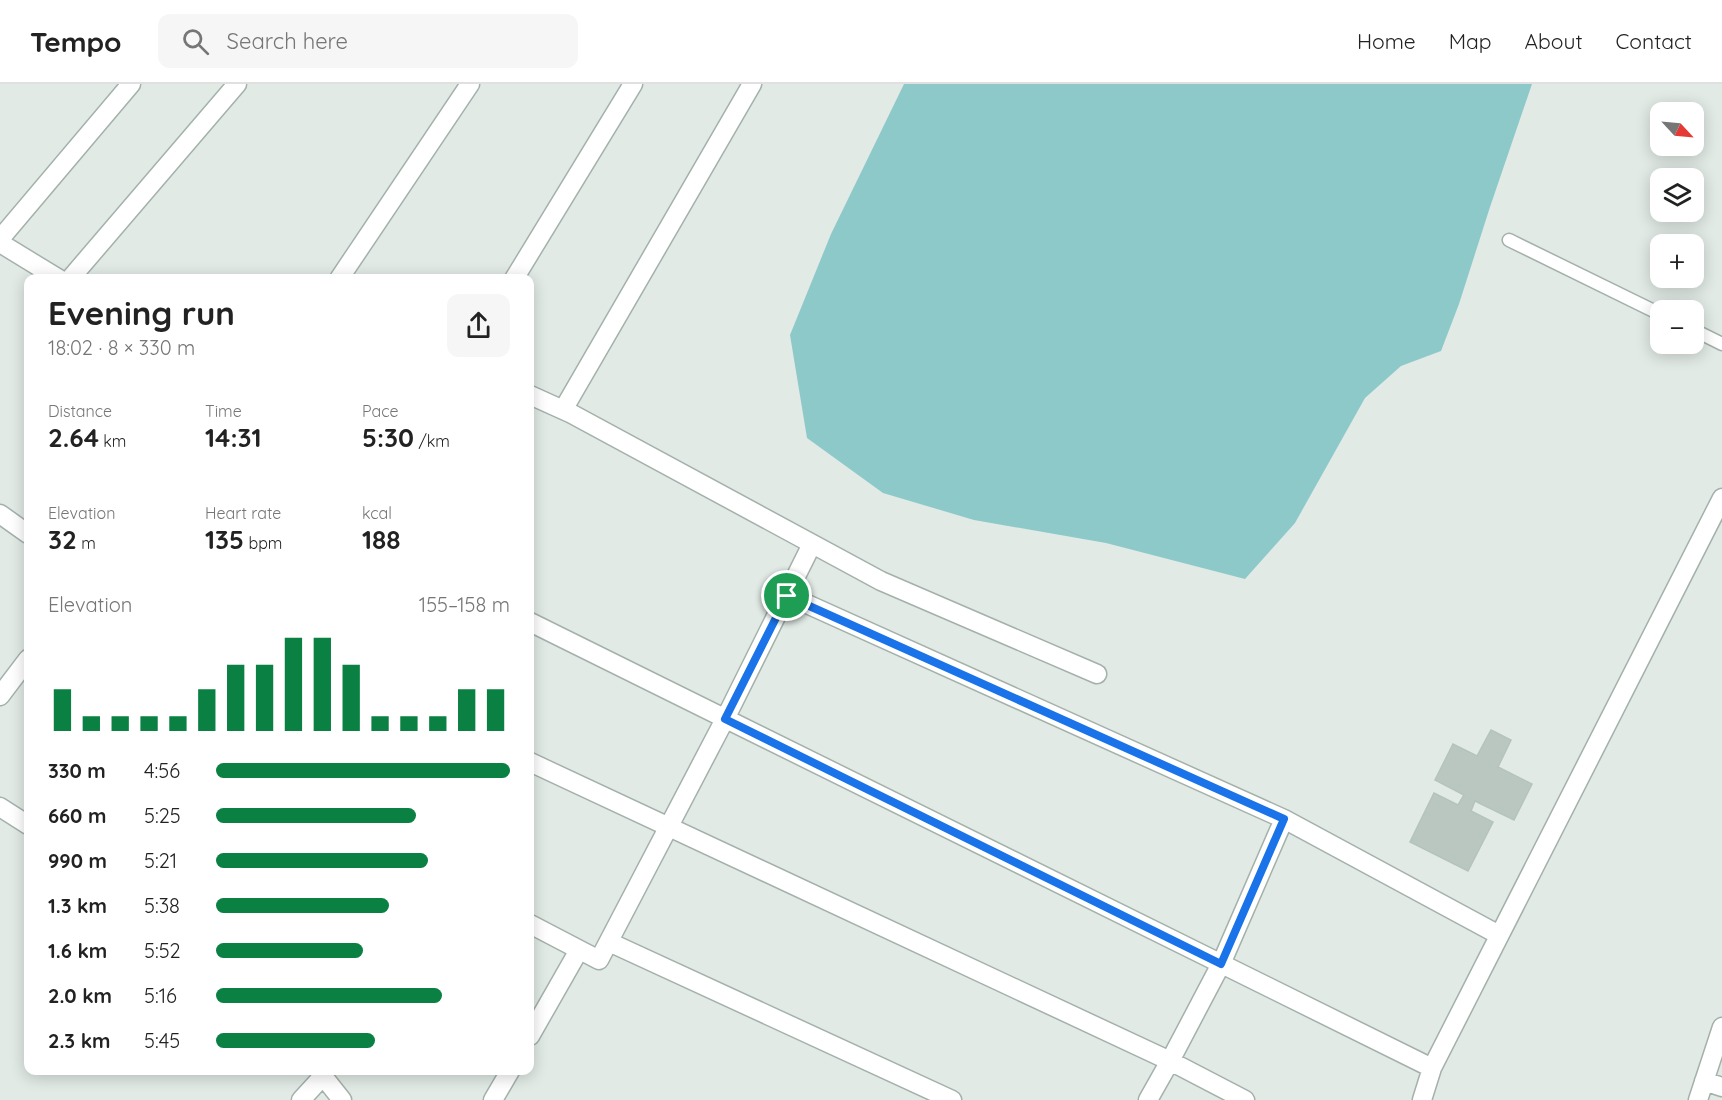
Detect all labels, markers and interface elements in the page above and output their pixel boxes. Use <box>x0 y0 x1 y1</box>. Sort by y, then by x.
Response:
search box <box>158 14 578 68</box>
text: Tempo <box>30 24 122 59</box>
icon: search <box>179 25 212 58</box>
text: Search here <box>227 27 348 55</box>
text: Home <box>1357 28 1416 54</box>
text: Map <box>1449 28 1492 54</box>
text: About <box>1525 28 1583 54</box>
text: Contact <box>1616 28 1692 54</box>
north arrow <box>1650 102 1704 156</box>
map controls <box>1650 102 1704 354</box>
button: layers <box>1650 168 1704 222</box>
button: + <box>1650 234 1704 288</box>
text: Evening run <box>48 292 235 333</box>
button: share <box>447 294 510 357</box>
button: − <box>1650 300 1704 354</box>
text: 18:02 · 8 × 330 m <box>48 335 195 360</box>
text: Distance <box>48 401 112 421</box>
text: Time <box>205 401 242 421</box>
text: Pace <box>362 401 398 421</box>
text: 2.64 <box>48 421 99 454</box>
text: 14:31 <box>205 421 262 454</box>
text: 5:30 <box>362 421 414 454</box>
text: km <box>99 431 126 451</box>
text: /km <box>414 431 450 451</box>
text: Elevation <box>48 503 115 523</box>
text: Heart rate <box>205 503 281 523</box>
text: kcal <box>362 503 392 523</box>
text: 32 <box>48 523 77 556</box>
text: 135 <box>205 523 244 556</box>
text: 188 <box>362 523 401 556</box>
text: m <box>77 533 96 553</box>
text: bpm <box>244 533 282 553</box>
pin <box>761 570 812 621</box>
icon: arrive <box>770 579 803 612</box>
text: Elevation <box>48 592 132 617</box>
text: 155–158 m <box>419 592 510 617</box>
text: 330 m <box>48 758 106 783</box>
text: 4:56 <box>144 758 180 783</box>
text: 660 m <box>48 803 106 828</box>
text: 5:25 <box>144 803 181 828</box>
text: 990 m <box>48 848 107 873</box>
text: 5:21 <box>144 848 177 873</box>
text: 1.3 km <box>48 893 107 918</box>
text: 5:38 <box>144 893 180 918</box>
text: 1.6 km <box>48 938 107 963</box>
text: 5:52 <box>144 938 181 963</box>
text: 2.0 km <box>48 983 112 1008</box>
text: 5:16 <box>144 983 177 1008</box>
text: 2.3 km <box>48 1028 111 1053</box>
text: 5:45 <box>144 1028 180 1053</box>

